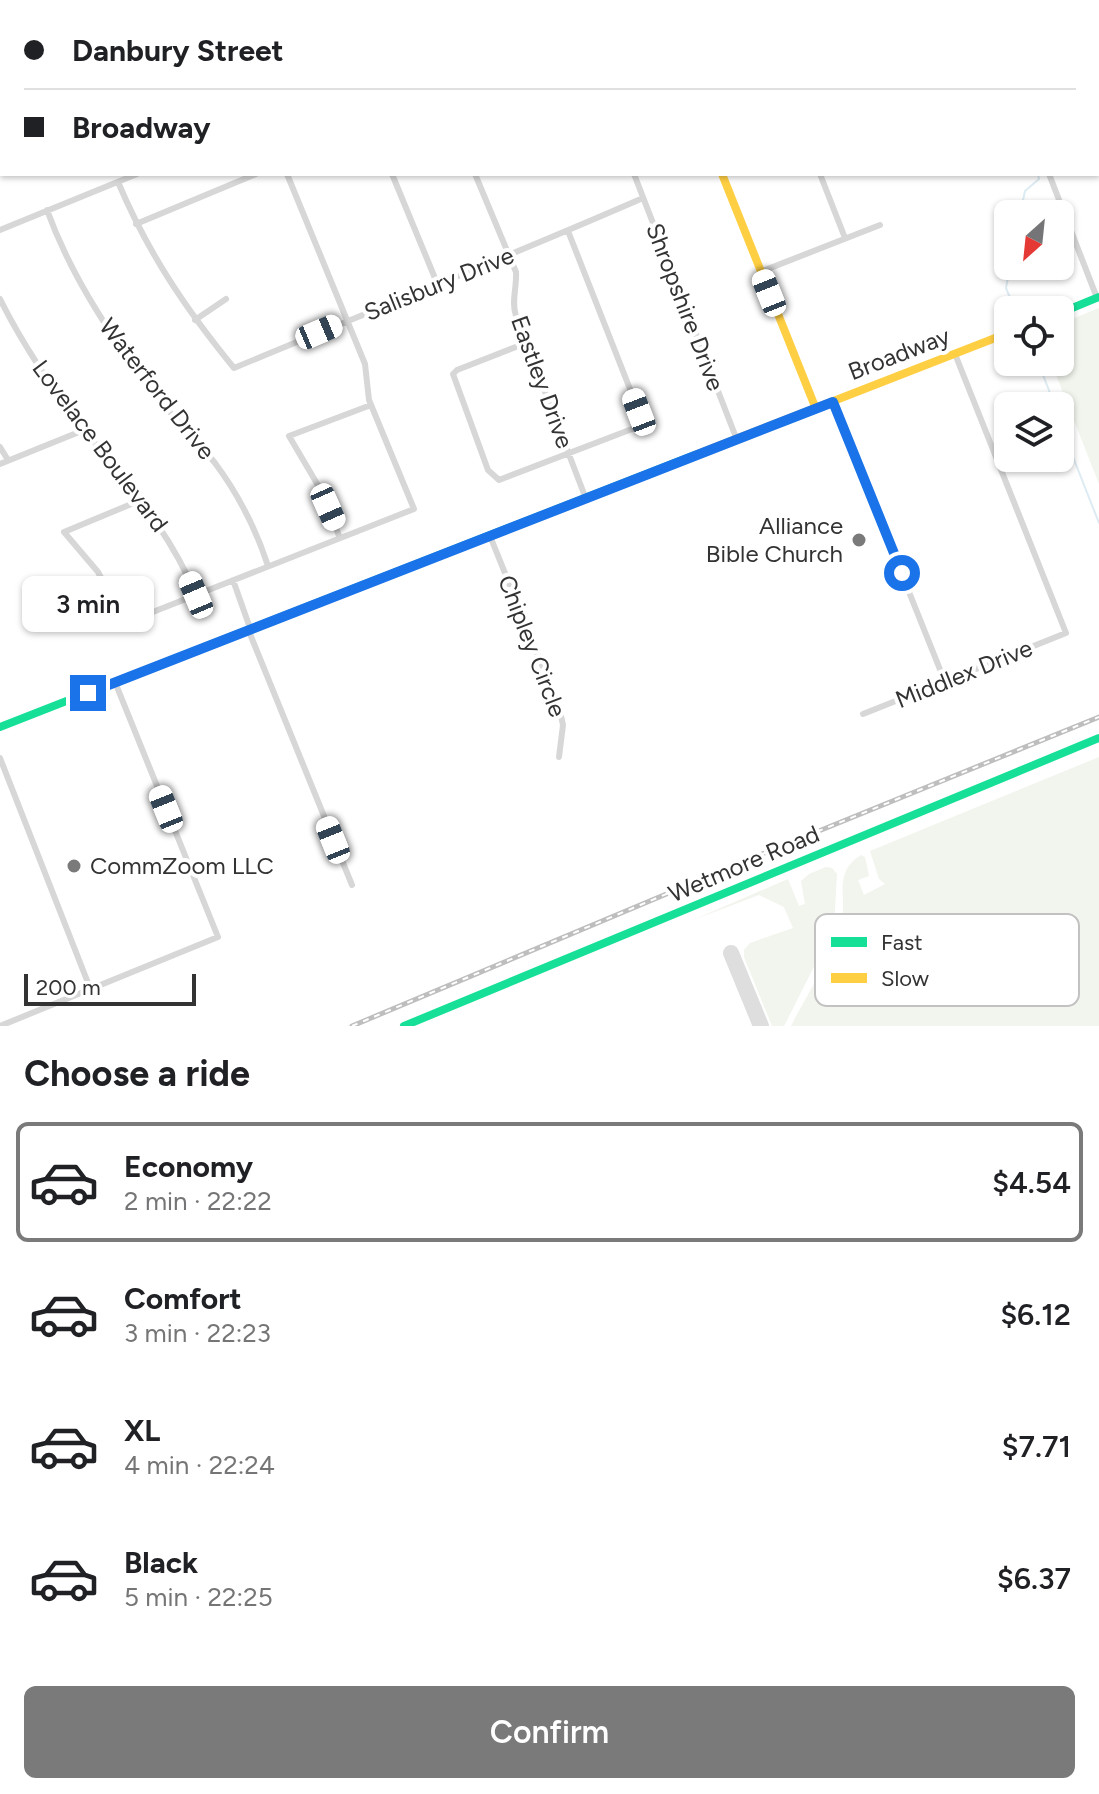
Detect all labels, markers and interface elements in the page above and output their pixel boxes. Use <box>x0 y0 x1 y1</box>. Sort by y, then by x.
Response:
text: Danbury Street <box>72 32 284 69</box>
text: Broadway <box>72 109 210 146</box>
north arrow <box>994 200 1074 280</box>
map controls <box>994 200 1074 472</box>
street label: Shropshire Drive <box>640 219 731 395</box>
street label: Salisbury Drive <box>360 240 518 327</box>
car <box>749 266 789 320</box>
button: locate <box>994 296 1074 376</box>
street label: Waterford Drive <box>93 312 221 465</box>
car <box>292 312 346 352</box>
street label: Eastley Drive <box>505 312 580 452</box>
street label: Broadway <box>844 321 954 386</box>
street label: Lovelace Boulevard <box>26 354 174 537</box>
car <box>619 385 659 439</box>
button: layers <box>994 392 1074 472</box>
car <box>307 480 349 534</box>
place label: Alliance Bible Church <box>706 511 843 568</box>
marker: Alliance Bible Church <box>850 531 868 549</box>
route start <box>884 555 920 591</box>
car <box>176 568 216 622</box>
street label: Chipley Circle <box>492 571 573 721</box>
callout: 3 min <box>22 577 154 633</box>
text: 3 min <box>56 588 120 620</box>
street label: Middlex Drive <box>891 633 1037 714</box>
route end <box>70 675 106 711</box>
car <box>146 782 186 836</box>
car <box>313 813 353 867</box>
street label: Wetmore Road <box>664 819 824 908</box>
place label: CommZoom LLC <box>90 851 274 880</box>
marker: CommZoom LLC <box>65 857 83 875</box>
legend <box>815 914 1079 1006</box>
text: Fast <box>881 929 923 956</box>
text: Slow <box>881 965 930 992</box>
scale bar <box>24 970 196 1006</box>
text: 200 m <box>36 974 101 1001</box>
text: Choose a ride <box>24 1052 250 1095</box>
icon: car <box>28 1146 100 1218</box>
text: Economy <box>124 1148 253 1185</box>
text: $4.54 <box>992 1164 1071 1201</box>
text: 2 min · 22:22 <box>124 1185 272 1217</box>
icon: car <box>28 1278 100 1350</box>
text: Comfort <box>124 1280 242 1317</box>
text: $6.12 <box>1000 1296 1071 1333</box>
text: 3 min · 22:23 <box>124 1317 271 1349</box>
icon: car <box>28 1410 100 1482</box>
text: XL <box>124 1412 160 1449</box>
text: $7.71 <box>1002 1428 1071 1465</box>
text: 4 min · 22:24 <box>124 1449 275 1481</box>
icon: car <box>28 1542 100 1614</box>
text: Black <box>124 1544 198 1581</box>
text: $6.37 <box>997 1560 1071 1597</box>
text: 5 min · 22:25 <box>124 1581 273 1613</box>
button: Confirm <box>24 1686 1075 1778</box>

